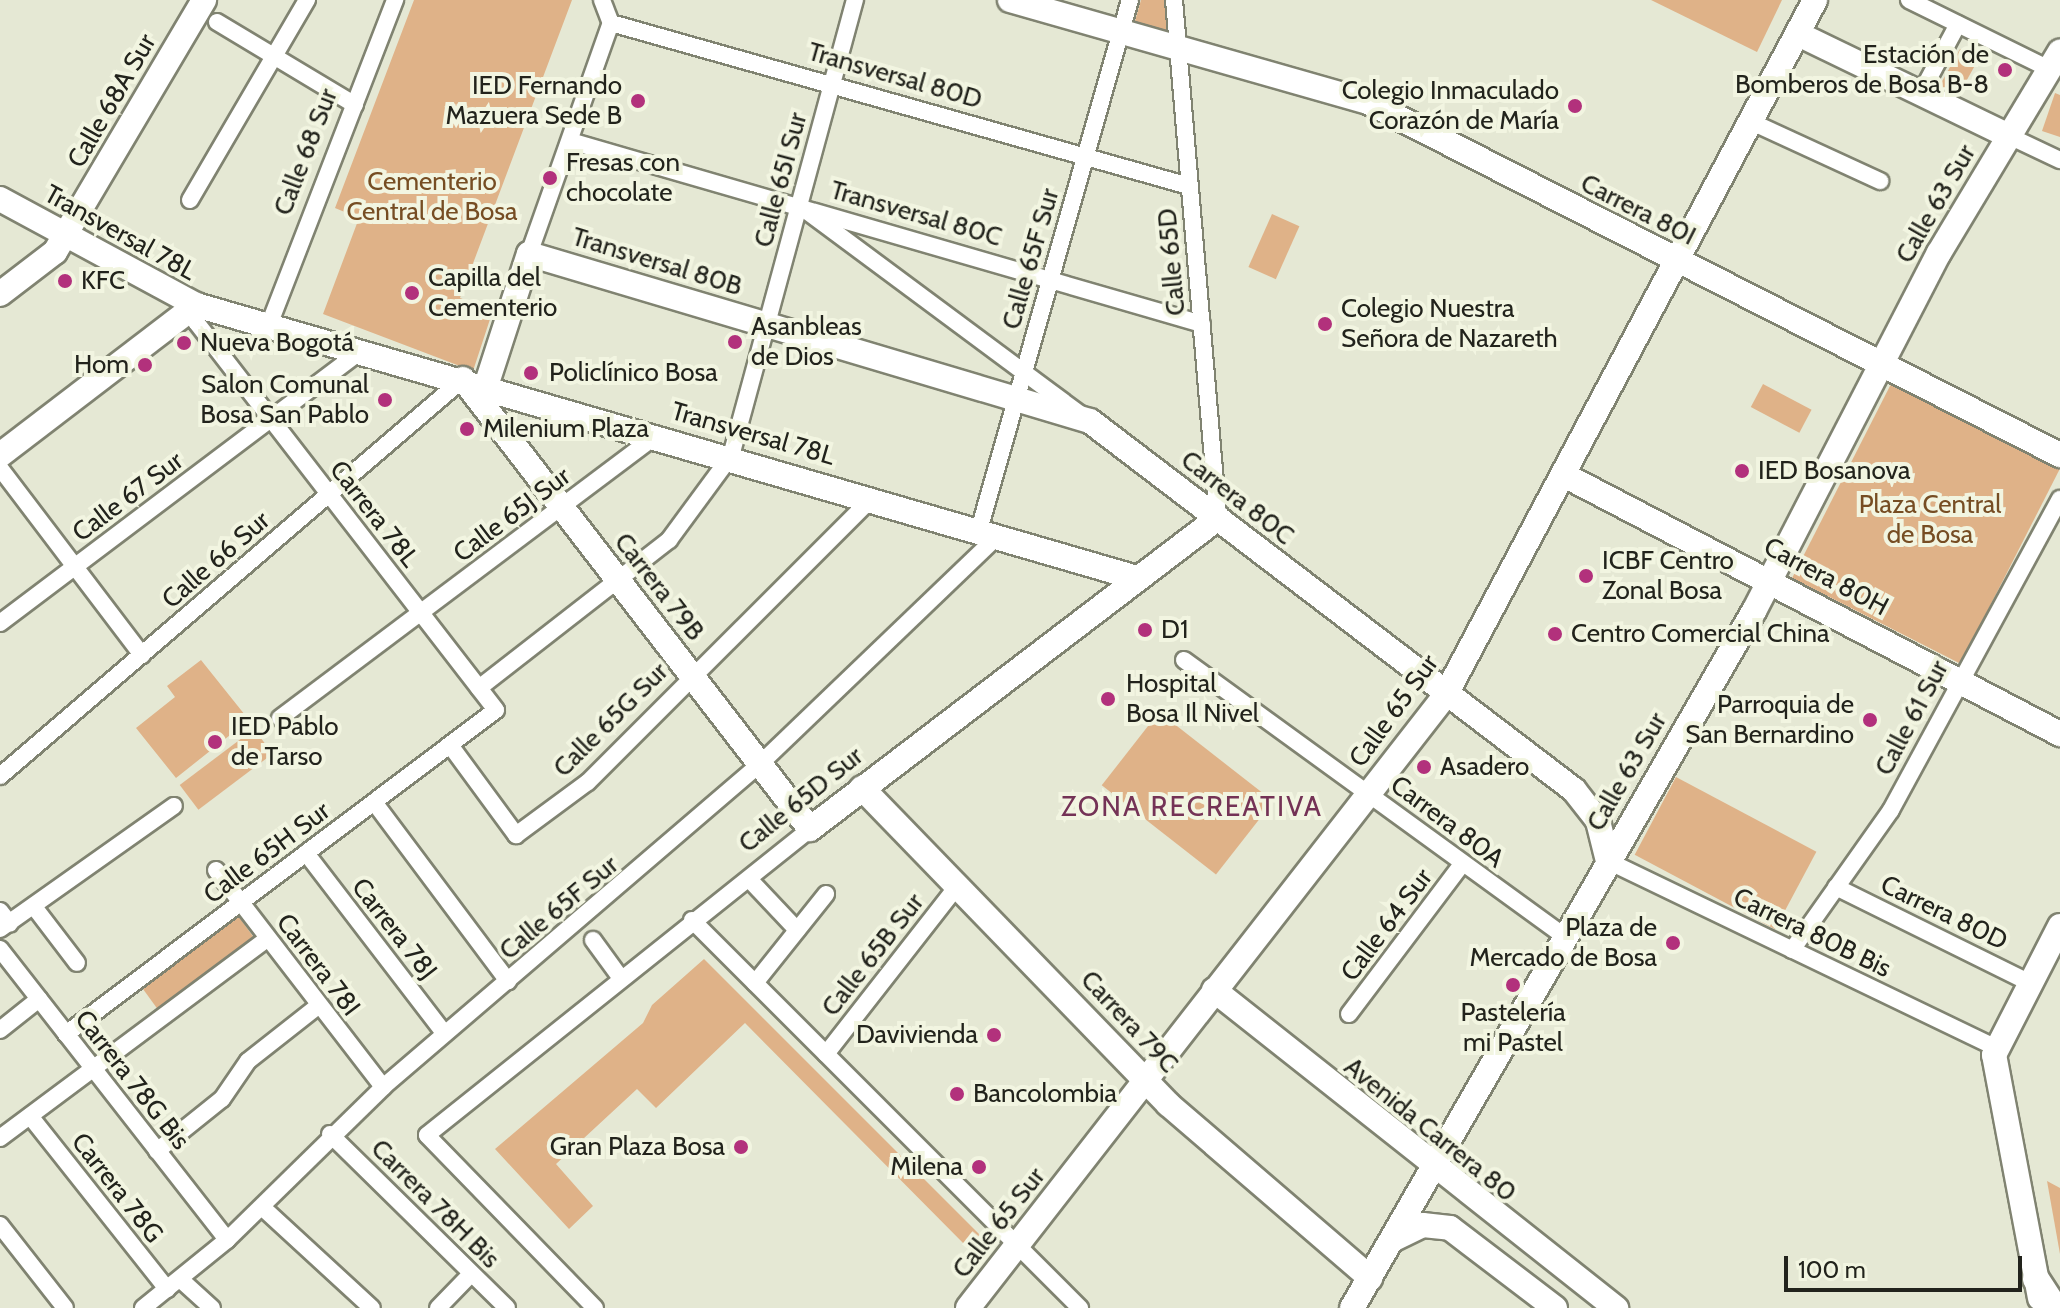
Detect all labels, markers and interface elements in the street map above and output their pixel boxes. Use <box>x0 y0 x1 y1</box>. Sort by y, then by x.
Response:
street label: Calle 68A Sur <box>61 29 163 173</box>
street label: Transversal 80D <box>804 36 986 116</box>
place label: Estación de Bomberos de Bosa B-8 <box>1735 39 1989 100</box>
marker: Estación de Bomberos de Bosa B-8 <box>1996 61 2014 79</box>
place label: IED Fernando Mazuera Sede B <box>445 70 622 132</box>
place label: Colegio Inmaculado Corazón de María <box>1342 75 1559 136</box>
street label: Calle 68 Sur <box>268 84 344 220</box>
marker: IED Fernando Mazuera Sede B <box>629 92 647 110</box>
marker: Colegio Inmaculado Corazón de María <box>1566 97 1584 115</box>
street label: Calle 65I Sur <box>748 109 814 251</box>
street label: Calle 63 Sur <box>1890 139 1982 269</box>
place label: Fresas con chocolate <box>566 147 680 208</box>
park label: Cementerio Central de Bosa <box>346 166 518 228</box>
street label: Carrera 80I <box>1575 168 1701 252</box>
marker: Fresas con chocolate <box>541 169 559 187</box>
street label: Transversal 80C <box>827 175 1005 253</box>
street label: Transversal 78L <box>39 178 201 288</box>
street label: Calle 65F Sur <box>996 185 1066 333</box>
street label: Calle 65D <box>1152 207 1192 317</box>
street label: Transversal 80B <box>568 221 746 303</box>
place label: Capilla del Cementerio <box>428 262 557 324</box>
place label: KFC <box>81 265 125 297</box>
marker: KFC <box>56 272 74 290</box>
marker: Capilla del Cementerio <box>403 284 421 302</box>
place label: Colegio Nuestra Señora de Nazareth <box>1341 293 1558 354</box>
place label: Asanbleas de Dios <box>751 311 862 372</box>
marker: Colegio Nuestra Señora de Nazareth <box>1316 315 1334 333</box>
place label: Nueva Bogotá <box>200 327 354 359</box>
marker: Asanbleas de Dios <box>726 333 744 351</box>
marker: Nueva Bogotá <box>175 334 193 352</box>
place label: Hom <box>74 349 129 381</box>
marker: Hom <box>136 356 154 374</box>
place label: Policlínico Bosa <box>549 357 718 389</box>
marker: Policlínico Bosa <box>520 362 542 384</box>
place label: Salon Comunal Bosa San Pablo <box>200 369 369 430</box>
marker: Salon Comunal Bosa San Pablo <box>376 391 394 409</box>
street label: Transversal 78L <box>668 396 838 472</box>
place label: Milenium Plaza <box>483 413 649 445</box>
marker: Milenium Plaza <box>458 420 476 438</box>
street label: Carrera 80C <box>1175 444 1299 552</box>
street label: Calle 67 Sur <box>67 445 189 549</box>
street label: Carrera 78L <box>323 455 425 573</box>
place label: IED Bosanova <box>1758 455 1911 487</box>
street label: Calle 65J Sur <box>448 461 576 569</box>
marker: IED Bosanova <box>1733 462 1751 480</box>
park label: Plaza Central de Bosa <box>1859 489 2001 550</box>
street label: Calle 66 Sur <box>156 505 276 615</box>
street label: Carrera 79B <box>607 527 711 647</box>
street label: Carrera 80H <box>1758 531 1894 623</box>
place label: ICBF Centro Zonal Bosa <box>1602 545 1734 606</box>
marker: ICBF Centro Zonal Bosa <box>1577 567 1595 585</box>
place label: D1 <box>1161 614 1188 646</box>
place label: Centro Comercial China <box>1571 618 1829 650</box>
marker: D1 <box>1136 621 1154 639</box>
marker: Centro Comercial China <box>1546 625 1564 643</box>
street label: Calle 65 Sur <box>1343 649 1445 773</box>
street label: Calle 61 Sur <box>1869 655 1955 781</box>
street label: Calle 65G Sur <box>547 656 675 784</box>
place label: Hospital Bosa Il Nivel <box>1126 668 1259 730</box>
marker: Hospital Bosa Il Nivel <box>1097 688 1119 710</box>
place label: Parroquia de San Bernardino <box>1685 689 1854 750</box>
street label: Calle 63 Sur <box>1581 707 1673 837</box>
place label: IED Pablo de Tarso <box>231 711 339 772</box>
marker: Parroquia de San Bernardino <box>1861 711 1879 729</box>
marker: IED Pablo de Tarso <box>206 733 224 751</box>
street label: Calle 65D Sur <box>733 741 869 859</box>
place label: Asadero <box>1440 751 1529 783</box>
marker: Asadero <box>1415 758 1433 776</box>
street label: Carrera 80A <box>1384 769 1510 875</box>
district label: ZONA RECREATIVA <box>1061 789 1323 823</box>
street label: Calle 65H Sur <box>198 795 336 911</box>
street label: Calle 65F Sur <box>493 849 625 967</box>
street label: Calle 64 Sur <box>1335 863 1439 987</box>
street label: Carrera 80D <box>1876 869 2012 957</box>
street label: Carrera 78J <box>345 872 443 986</box>
street label: Carrera 80B Bis <box>1728 881 1896 985</box>
street label: Calle 65B Sur <box>815 888 931 1022</box>
street label: Carrera 78I <box>270 908 366 1022</box>
place label: Plaza de Mercado de Bosa <box>1469 912 1657 974</box>
marker: Plaza de Mercado de Bosa <box>1664 934 1682 952</box>
street label: Carrera 79C <box>1074 965 1184 1079</box>
marker: Pastelería mi Pastel <box>1504 976 1522 994</box>
place label: Pastelería mi Pastel <box>1460 997 1566 1058</box>
street label: Carrera 78G Bis <box>68 1004 196 1156</box>
place label: Davivienda <box>856 1019 978 1051</box>
marker: Davivienda <box>985 1026 1003 1044</box>
street label: Avenida Carrera 80 <box>1338 1051 1522 1209</box>
place label: Bancolombia <box>973 1078 1117 1110</box>
marker: Bancolombia <box>948 1085 966 1103</box>
street label: Carrera 78G <box>65 1127 169 1249</box>
place label: Gran Plaza Bosa <box>550 1131 725 1163</box>
street label: Carrera 78H Bis <box>364 1133 506 1275</box>
marker: Gran Plaza Bosa <box>732 1138 750 1156</box>
place label: Milena <box>890 1151 963 1183</box>
marker: Milena <box>970 1158 988 1176</box>
street label: Calle 65 Sur <box>946 1162 1052 1284</box>
scale bar <box>1788 1240 2026 1290</box>
text: 100 m <box>1798 1255 1866 1284</box>

